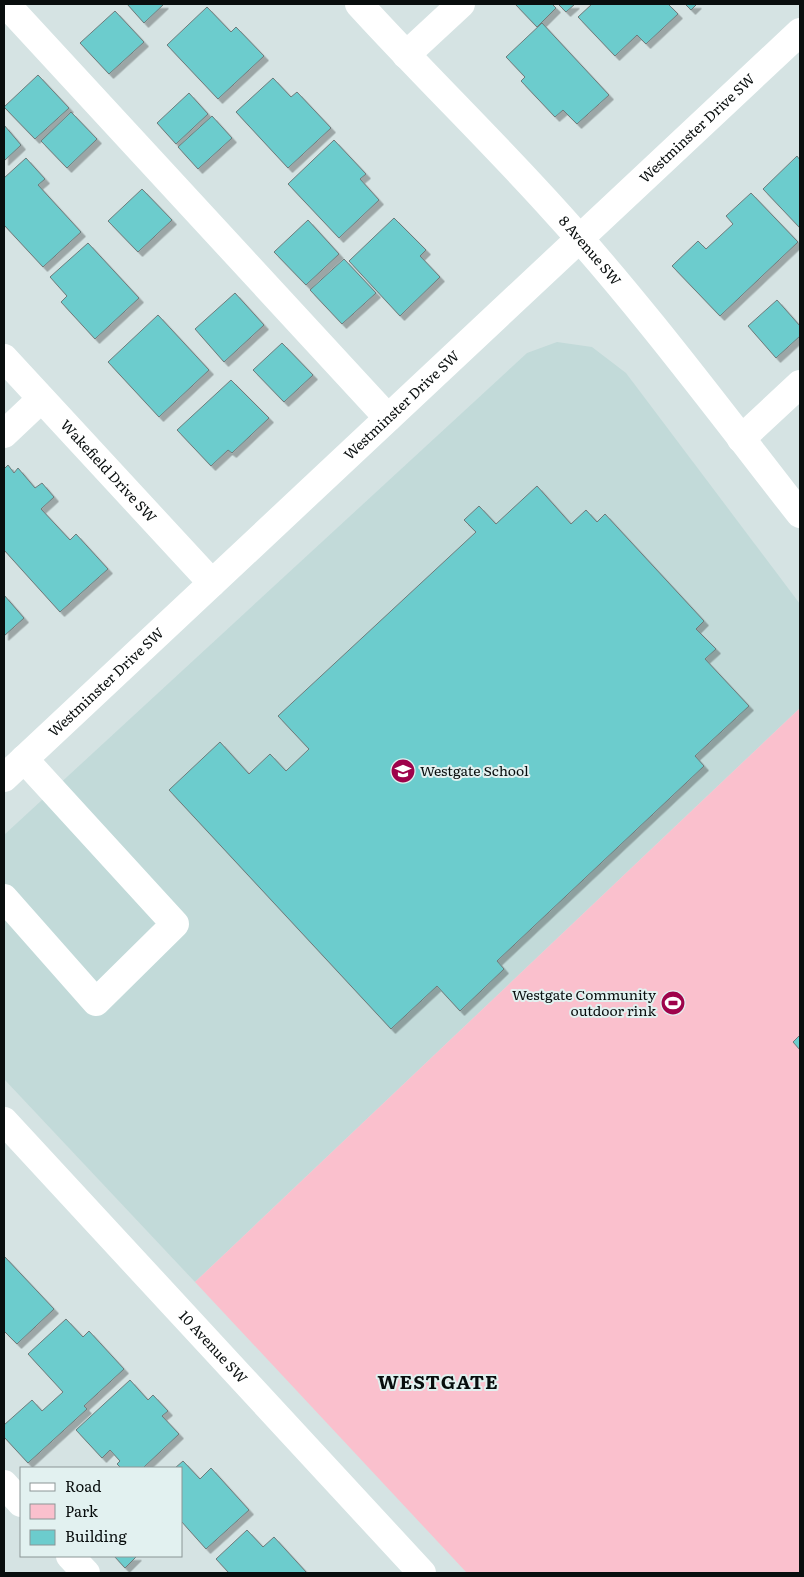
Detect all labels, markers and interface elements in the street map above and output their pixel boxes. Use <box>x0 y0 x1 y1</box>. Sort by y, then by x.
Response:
street label: Westminster Drive SW <box>634 68 759 187</box>
street label: 8 Avenue SW <box>555 211 626 289</box>
street label: Westminster Drive SW <box>339 345 463 464</box>
street label: Wakefield Drive SW <box>57 415 162 526</box>
street label: Westminster Drive SW <box>43 622 168 741</box>
school or university icon: Westgate School <box>390 758 416 784</box>
place label: Westgate School <box>420 760 529 780</box>
place label: Westgate Community outdoor rink <box>512 984 657 1020</box>
sports icon: Westgate Community outdoor rink <box>660 990 686 1016</box>
street label: 10 Avenue SW <box>175 1306 253 1387</box>
district label: WESTGATE <box>377 1367 499 1395</box>
legend <box>20 1467 182 1557</box>
text: Road <box>65 1474 101 1497</box>
text: Park <box>65 1499 99 1522</box>
text: Building <box>65 1524 127 1547</box>

